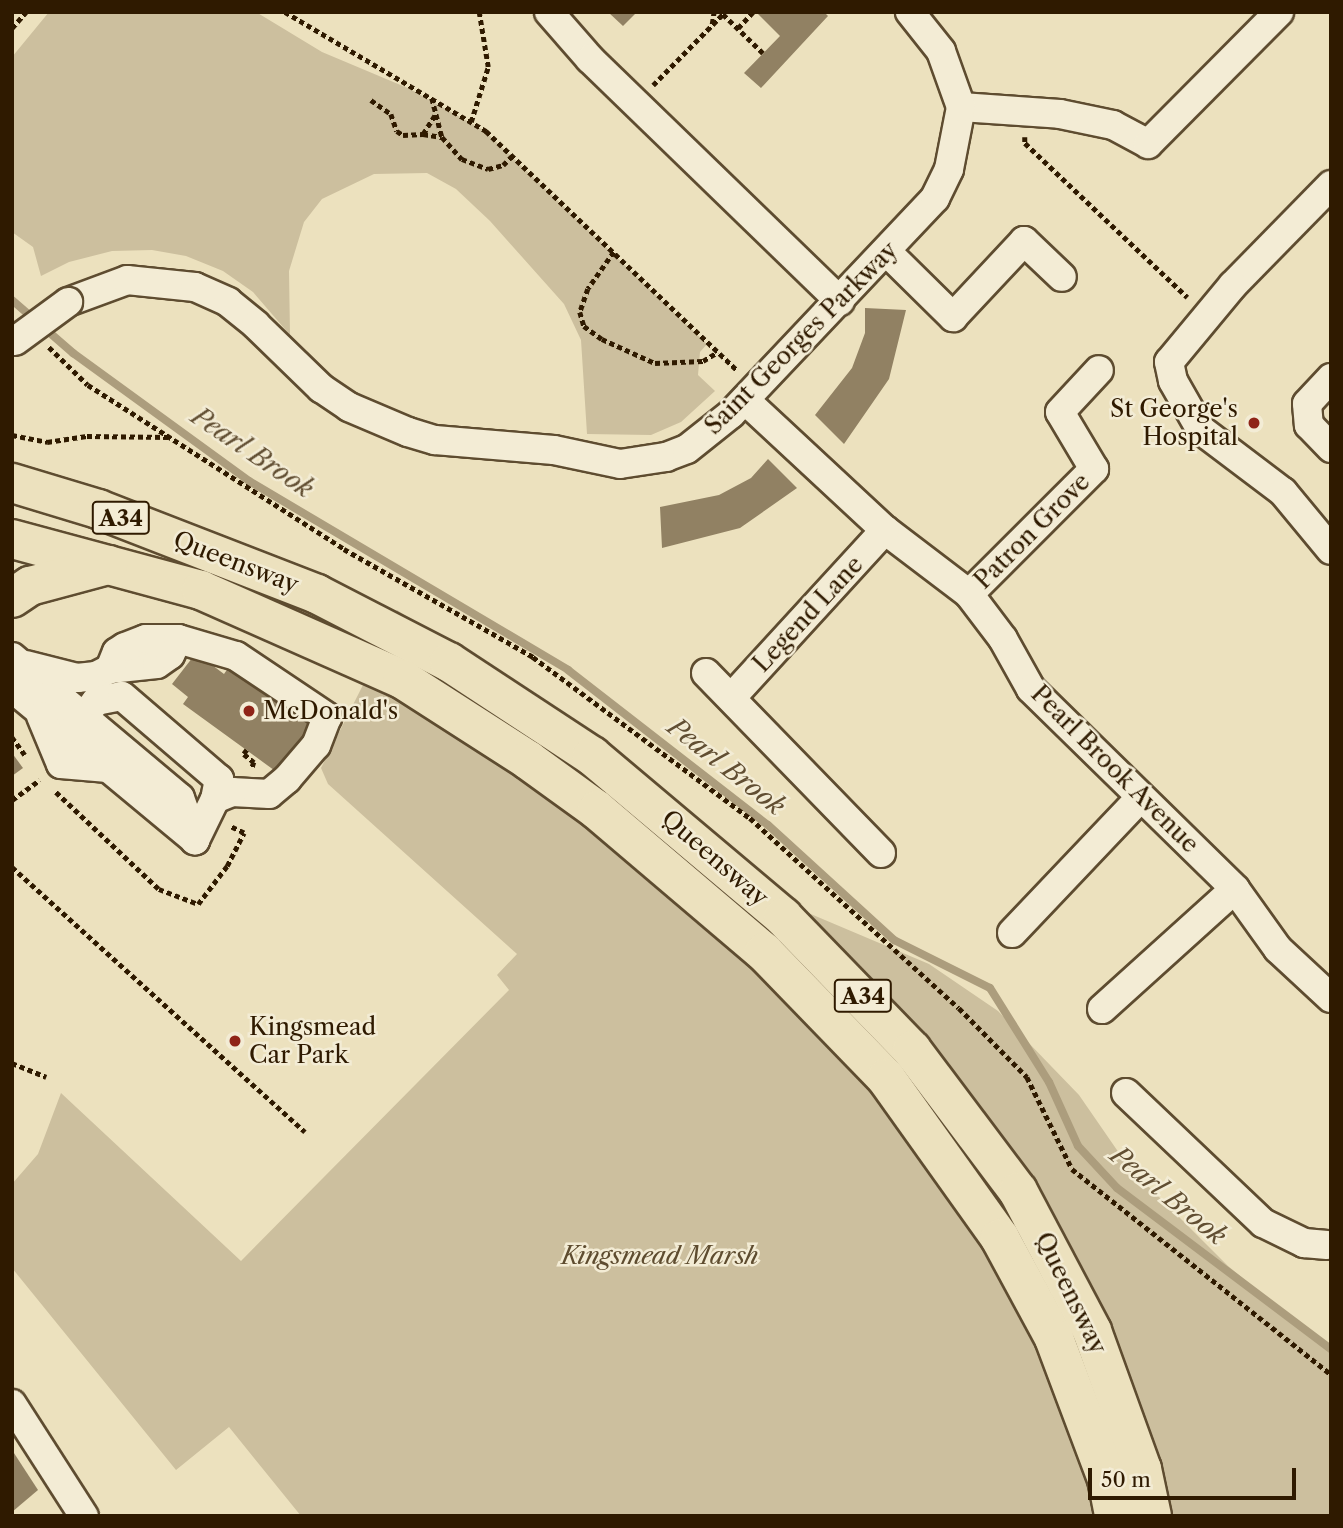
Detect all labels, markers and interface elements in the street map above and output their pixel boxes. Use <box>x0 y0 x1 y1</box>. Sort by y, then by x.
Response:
street label: Saint Georges Parkway <box>699 236 903 440</box>
place label: St George's Hospital <box>1110 395 1238 451</box>
water label: Pearl Brook <box>185 401 319 505</box>
marker: St George's Hospital <box>1244 413 1264 433</box>
street label: Patron Grove <box>968 467 1096 595</box>
road number: A34 <box>91 498 151 538</box>
street label: Queensway <box>169 525 303 599</box>
street label: Legend Lane <box>747 550 869 678</box>
street label: Pearl Brook Avenue <box>1025 679 1205 859</box>
place label: McDonald's <box>263 697 398 725</box>
marker: McDonald's <box>241 703 257 719</box>
water label: Pearl Brook <box>661 712 791 822</box>
street label: Queensway <box>656 804 774 912</box>
road number: A34 <box>833 976 893 1015</box>
place label: Kingsmead Car Park <box>249 1013 376 1069</box>
marker: Kingsmead Car Park <box>227 1033 243 1049</box>
water label: Pearl Brook <box>1104 1140 1232 1252</box>
street label: Queensway <box>1029 1228 1113 1358</box>
park label: Kingsmead Marsh <box>562 1242 758 1270</box>
scale bar <box>1091 1454 1299 1498</box>
text: 50 m <box>1101 1467 1151 1492</box>

